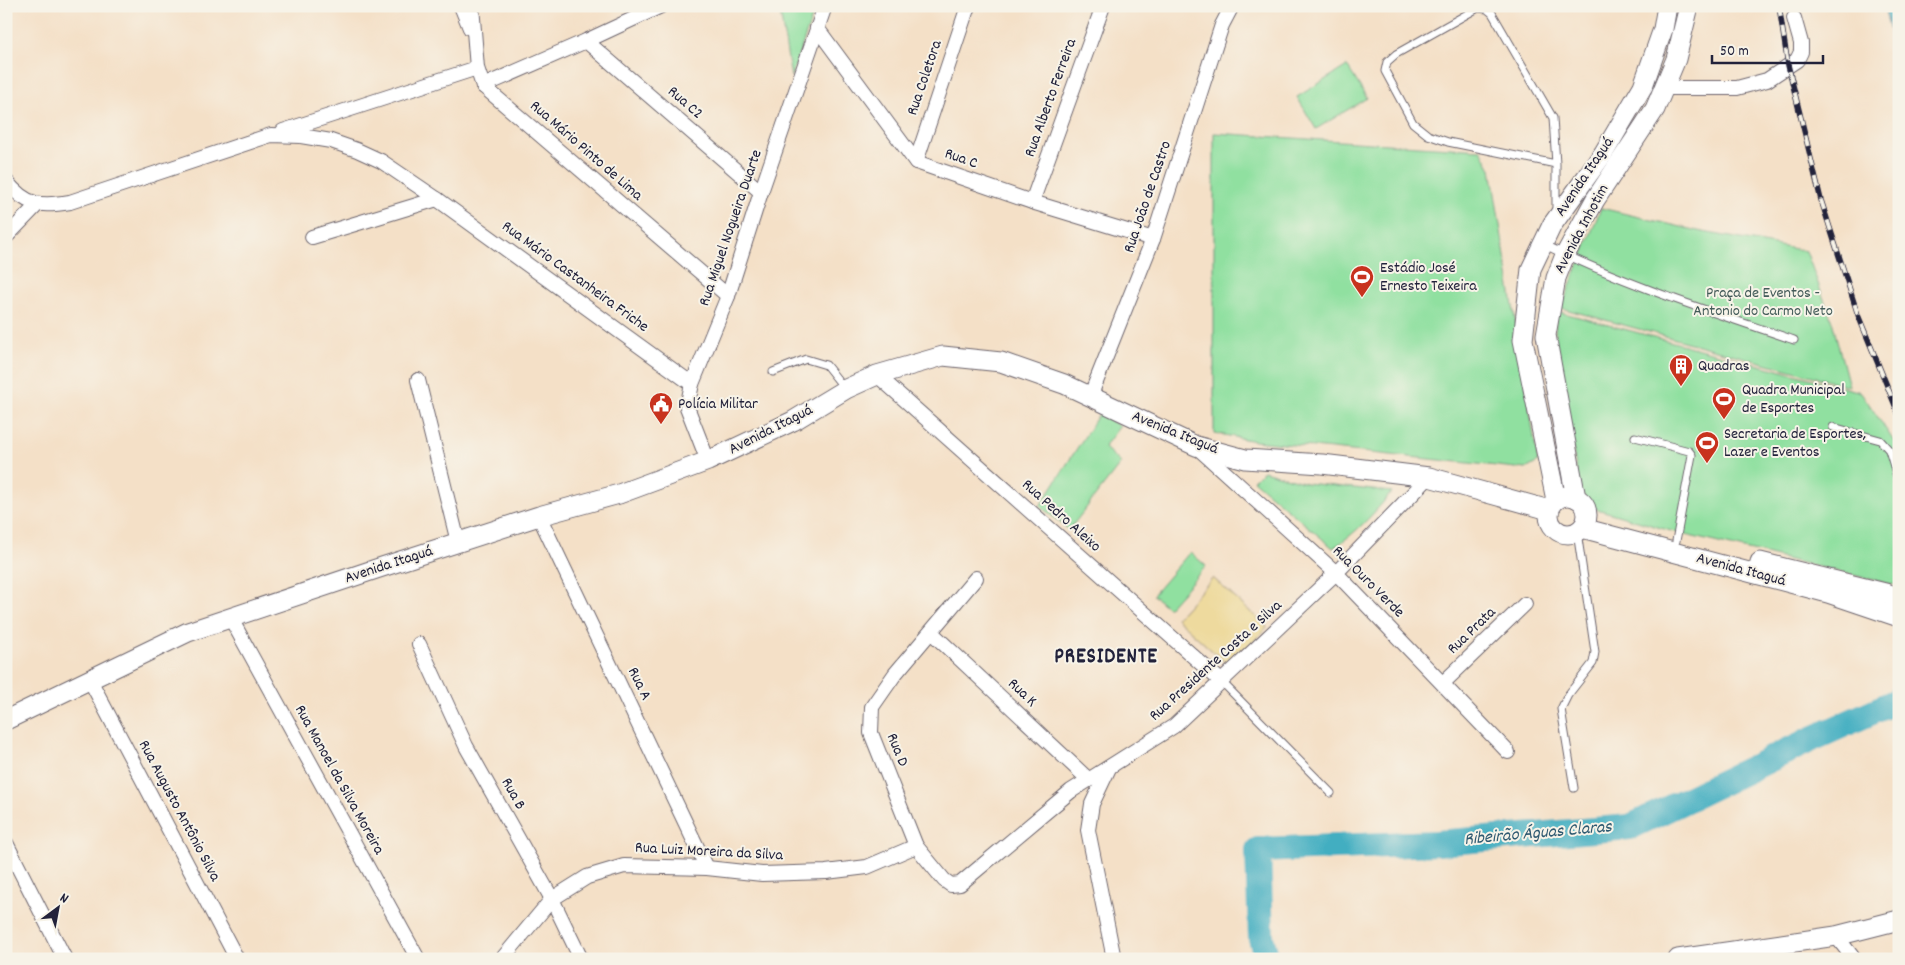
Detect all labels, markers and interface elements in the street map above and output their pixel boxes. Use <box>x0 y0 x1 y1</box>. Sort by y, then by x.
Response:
scale bar <box>1712 32 1824 64</box>
street label: Rua Alberto Ferreira <box>1019 35 1083 160</box>
street label: Rua Coletora <box>901 37 949 119</box>
text: 50 m <box>1720 41 1749 63</box>
street label: Rua C2 <box>662 81 708 125</box>
street label: Rua Mário Pinto de Lima <box>524 95 648 207</box>
street label: Avenida Itaguá <box>1550 133 1620 221</box>
street label: Rua João de Castro <box>1118 138 1178 256</box>
street label: Rua C <box>941 143 981 175</box>
street label: Rua Miguel Nogueira Duarte <box>693 147 769 309</box>
street label: Avenida Inhotim <box>1549 180 1615 278</box>
street label: Rua Mário Castanheira Friche <box>497 216 653 338</box>
place label: Estádio José Ernesto Teixeira <box>1380 257 1477 298</box>
sports icon: Estádio José Ernesto Teixeira <box>1349 264 1375 298</box>
park label: Praça de Eventos - Antonio do Carmo Neto <box>1693 282 1833 323</box>
building icon: Quadras <box>1668 353 1694 387</box>
place label: Quadras <box>1698 355 1750 378</box>
place label: Quadra Municipal de Esportes <box>1742 379 1845 420</box>
sports icon: Quadra Municipal de Esportes <box>1711 386 1737 420</box>
public building icon: Polícia Militar <box>648 391 674 425</box>
place label: Polícia Militar <box>678 393 758 416</box>
street label: Avenida Itaguá <box>725 399 817 461</box>
street label: Avenida Itaguá <box>1128 405 1222 461</box>
place label: Secretaria de Esportes, Lazer e Eventos <box>1724 423 1866 464</box>
sports icon: Secretaria de Esportes, Lazer e Eventos <box>1694 430 1720 464</box>
street label: Rua Pedro Aleixo <box>1016 474 1106 558</box>
street label: Avenida Itaguá <box>342 540 436 590</box>
street label: Rua Ouro Verde <box>1327 541 1409 623</box>
street label: Avenida Itaguá <box>1694 547 1788 593</box>
street label: Rua Presidente Costa e Silva <box>1144 595 1288 727</box>
street label: Rua Prata <box>1442 602 1502 660</box>
district label: PRESIDENTE <box>1054 643 1158 673</box>
street label: Rua A <box>621 663 657 705</box>
street label: Rua K <box>1002 673 1042 713</box>
street label: Rua Manoel da Silva Moreira <box>288 701 390 859</box>
street label: Rua D <box>880 730 914 770</box>
street label: Rua Augusto Antônio Silva <box>132 736 226 886</box>
street label: Rua B <box>495 774 531 814</box>
water label: Ribeirão Águas Claras <box>1463 815 1613 853</box>
street label: Rua Luiz Moreira da Silva <box>634 837 784 867</box>
north arrow <box>32 882 82 932</box>
text: N <box>56 888 72 909</box>

